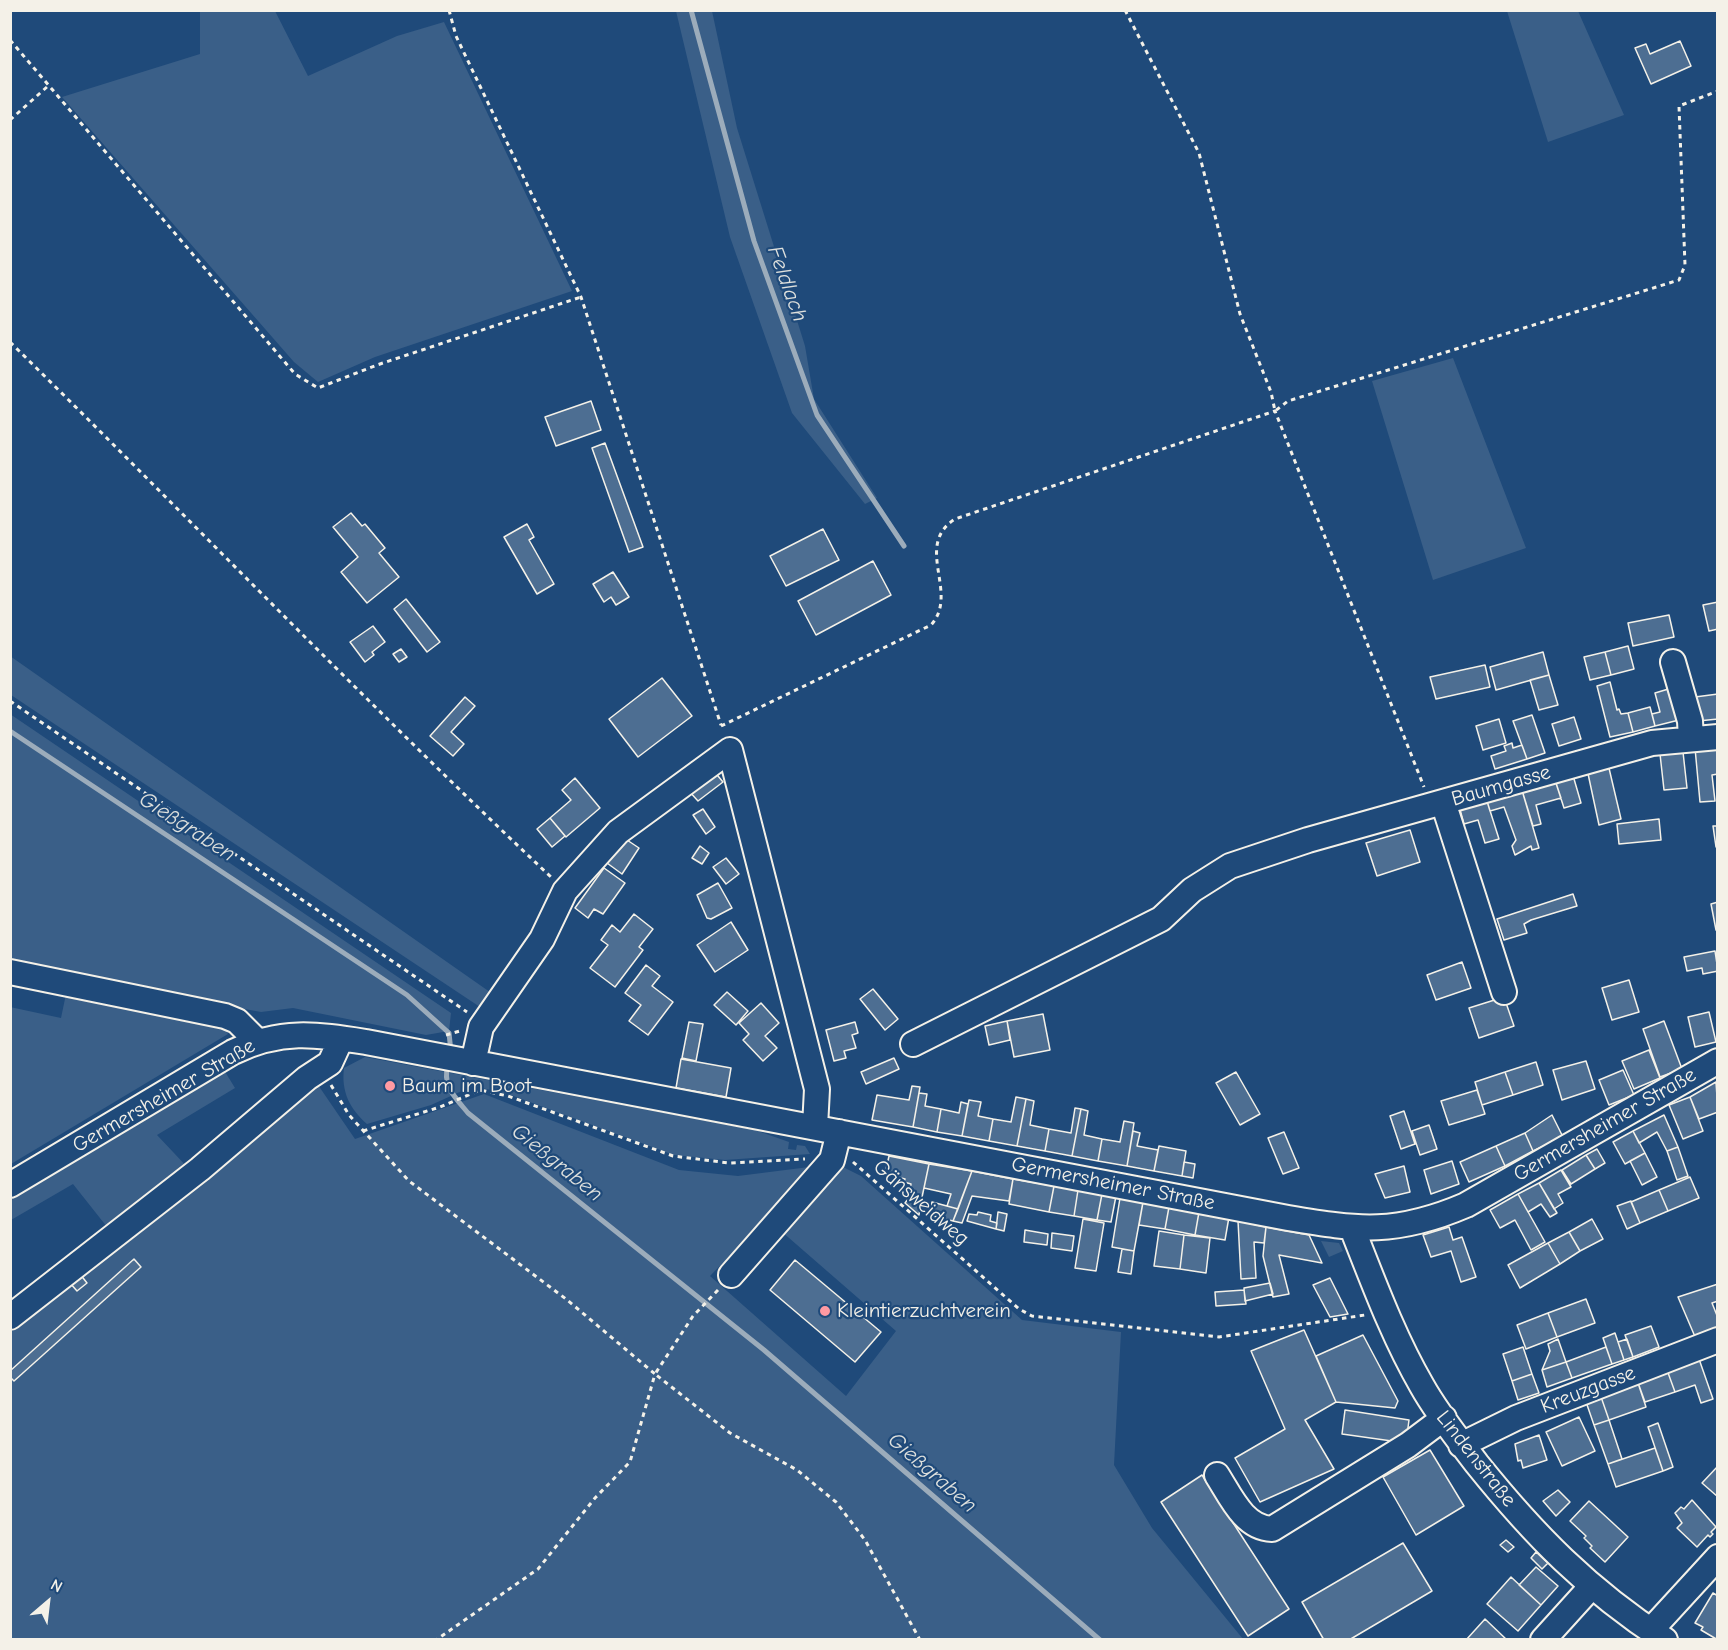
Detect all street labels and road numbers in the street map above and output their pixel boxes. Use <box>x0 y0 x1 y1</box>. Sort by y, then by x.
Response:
street label: Baumgasse <box>1449 760 1553 812</box>
street label: Germersheimer Straße <box>68 1033 260 1159</box>
street label: Germersheimer Straße <box>1509 1062 1701 1188</box>
street label: Germersheimer Straße <box>1009 1152 1217 1216</box>
street label: Gänsweidweg <box>868 1155 974 1251</box>
street label: Kreuzgasse <box>1537 1360 1639 1420</box>
street label: Lindenstraße <box>1431 1406 1521 1512</box>

